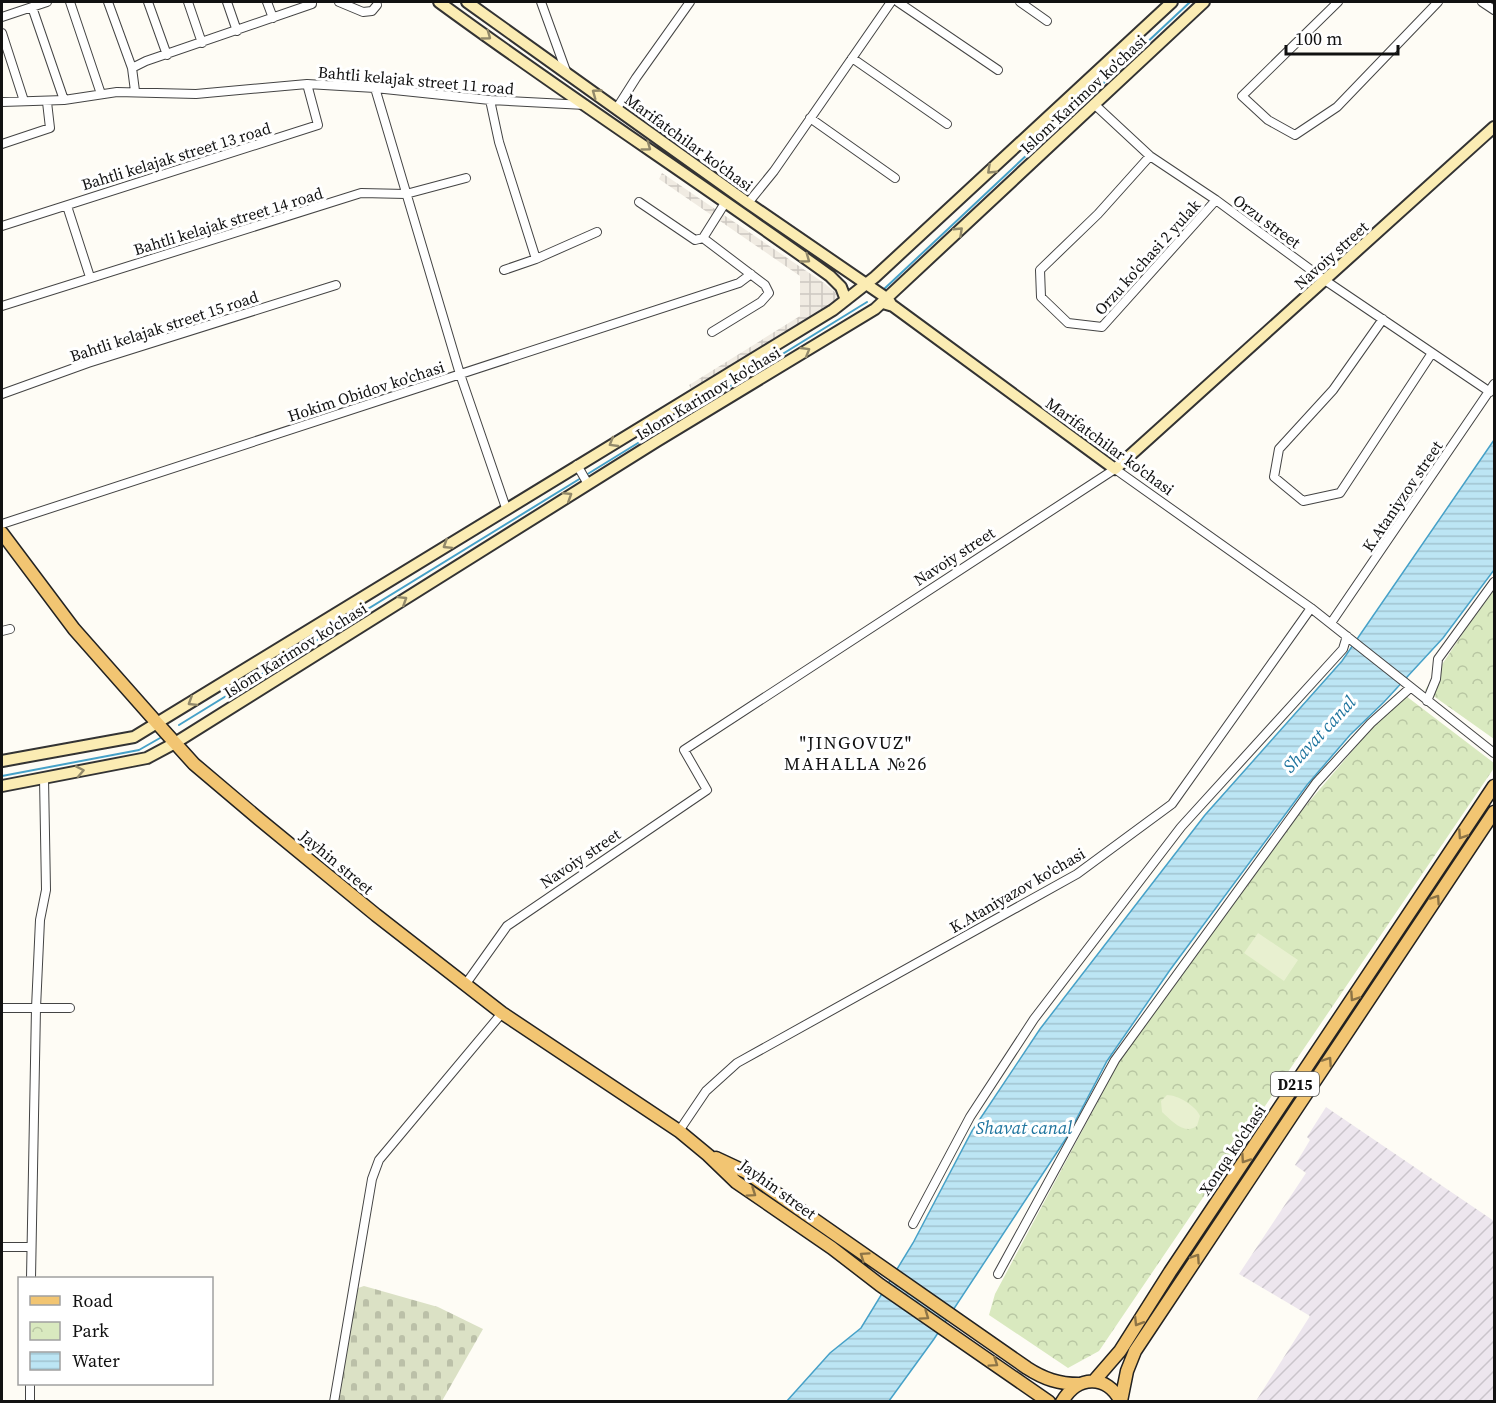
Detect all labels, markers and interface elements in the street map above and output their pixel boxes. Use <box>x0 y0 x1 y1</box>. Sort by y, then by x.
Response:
scale bar <box>1286 18 1398 56</box>
text: 100 m <box>1295 26 1342 51</box>
one-way arrow <box>480 29 491 40</box>
street label: Islom Karimov ko'chasi <box>1015 29 1151 158</box>
street label: Bahtli kelajak street 11 road <box>317 60 515 100</box>
street label: Marifatchilar ko'chasi <box>620 88 758 196</box>
one-way arrow <box>592 90 603 101</box>
street label: Bahtli kelajak street 13 road <box>79 117 273 195</box>
one-way arrow <box>640 140 651 151</box>
one-way arrow <box>987 163 997 174</box>
street label: Bahtli kelajak street 14 road <box>131 182 325 260</box>
street label: Orzu street <box>1229 189 1306 253</box>
street label: Orzu ko'chasi 2 yulak <box>1089 194 1205 320</box>
street label: Navoiy street <box>1289 215 1373 294</box>
one-way arrow <box>951 228 962 239</box>
one-way arrow <box>800 252 811 263</box>
street label: Bahtli kelajak street 15 road <box>67 285 261 367</box>
street label: Islom Karimov ko'chasi <box>632 341 785 445</box>
one-way arrow <box>800 347 810 358</box>
street label: Hokim Obidov ko'chasi <box>285 355 447 427</box>
street label: Marifatchilar ko'chasi <box>1041 392 1179 500</box>
street label: K.Ataniyzov street <box>1357 435 1448 556</box>
one-way arrow <box>609 436 619 447</box>
one-way arrow <box>562 492 572 504</box>
street label: Navoiy street <box>909 521 1000 590</box>
one-way arrow <box>443 537 453 549</box>
one-way arrow <box>396 596 407 607</box>
street label: Islom Karimov ko'chasi <box>219 597 371 703</box>
water label: Shavat canal <box>1277 690 1361 778</box>
one-way arrow <box>187 695 198 706</box>
district label: "JINGOVUZ" MAHALLA №26 <box>784 730 928 776</box>
one-way arrow <box>74 765 84 778</box>
street label: Navoiy street <box>535 823 625 893</box>
street label: Jayhin street <box>295 824 379 900</box>
one-way arrow <box>1458 828 1469 839</box>
street label: K.Ataniyazov ko'chasi <box>945 842 1089 938</box>
one-way arrow <box>1429 894 1440 905</box>
one-way arrow <box>1350 990 1361 1001</box>
one-way arrow <box>1321 1056 1332 1067</box>
road number: D215 <box>1271 1072 1319 1096</box>
street label: Xonqa ko'chasi <box>1194 1100 1271 1200</box>
water label: Shavat canal <box>976 1115 1072 1140</box>
street label: Jayhin street <box>735 1153 821 1225</box>
one-way arrow <box>1241 1153 1253 1163</box>
one-way arrow <box>745 1186 756 1197</box>
one-way arrow <box>860 1252 871 1263</box>
one-way arrow <box>1189 1253 1200 1264</box>
legend <box>18 1277 213 1385</box>
text: Road <box>72 1288 113 1313</box>
one-way arrow <box>919 1309 930 1320</box>
one-way arrow <box>1134 1316 1146 1326</box>
text: Park <box>72 1318 109 1343</box>
text: Water <box>72 1348 120 1373</box>
one-way arrow <box>988 1356 999 1367</box>

